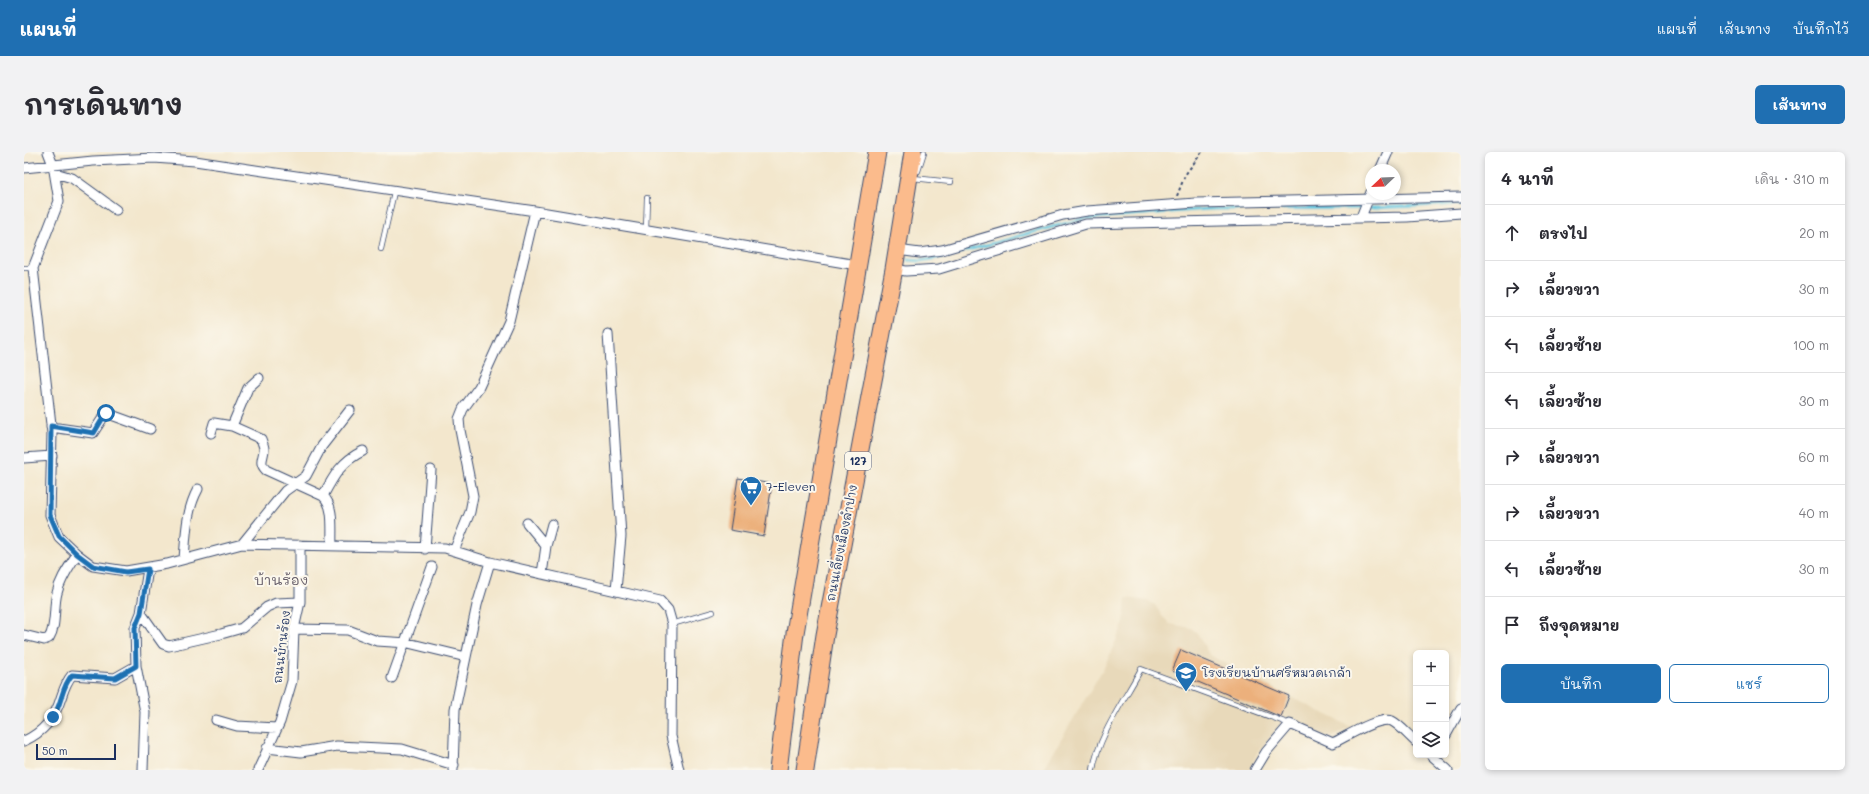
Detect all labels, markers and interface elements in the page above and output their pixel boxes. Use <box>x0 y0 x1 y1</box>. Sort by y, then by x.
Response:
text: แผนที่ <box>20 16 77 41</box>
text: แผนที่ <box>1657 19 1697 38</box>
text: เส้นทาง <box>1719 19 1771 38</box>
text: บันทึกไว้ <box>1793 19 1849 38</box>
button: เส้นทาง <box>1755 85 1845 124</box>
text: การเดินทาง <box>24 86 182 122</box>
north arrow <box>1365 164 1401 200</box>
text: 4 นาที <box>1501 167 1554 189</box>
text: เดิน · 310 m <box>1755 170 1829 187</box>
icon: ahead <box>1501 222 1523 244</box>
text: ตรงไป <box>1539 223 1588 243</box>
text: 20 m <box>1799 224 1829 241</box>
icon: right <box>1501 278 1523 300</box>
text: เลี้ยวขวา <box>1539 279 1600 299</box>
text: 30 m <box>1799 280 1829 297</box>
icon: left <box>1501 334 1523 356</box>
text: เลี้ยวซ้าย <box>1539 335 1602 355</box>
text: 100 m <box>1793 336 1829 353</box>
icon: left <box>1501 390 1523 412</box>
text: เลี้ยวซ้าย <box>1539 391 1602 411</box>
text: 30 m <box>1799 392 1829 409</box>
route start <box>97 404 115 422</box>
icon: right <box>1501 446 1523 468</box>
text: เลี้ยวขวา <box>1539 447 1600 467</box>
text: 60 m <box>1799 448 1829 465</box>
road number: 127 <box>845 452 871 470</box>
supermarket icon: 7-Eleven <box>738 474 764 507</box>
place label: 7-Eleven <box>766 478 815 494</box>
street label: ถนนเลี่ยงเมืองลำปาง <box>820 483 860 602</box>
icon: right <box>1501 502 1523 524</box>
text: เลี้ยวขวา <box>1539 503 1600 523</box>
text: 40 m <box>1799 504 1829 521</box>
icon: left <box>1501 558 1523 580</box>
text: เลี้ยวซ้าย <box>1539 559 1602 579</box>
text: 30 m <box>1799 560 1829 577</box>
district label: บ้านร้อง <box>254 570 308 589</box>
street label: ถนนบ้านร้อง <box>269 609 293 684</box>
icon: arrive <box>1501 614 1523 636</box>
text: ถึงจุดหมาย <box>1539 615 1619 635</box>
map controls <box>1413 650 1449 758</box>
button: + <box>1413 650 1449 686</box>
school or university icon: โรงเรียนบ้านศรีหมวดเกล้า <box>1173 660 1199 693</box>
place label: โรงเรียนบ้านศรีหมวดเกล้า <box>1201 664 1351 680</box>
button: บันทึก <box>1501 664 1661 703</box>
button: แชร์ <box>1669 664 1829 703</box>
button: − <box>1413 686 1449 722</box>
route end <box>44 708 62 726</box>
button: layers <box>1413 722 1449 758</box>
scale bar <box>36 742 116 761</box>
text: 50 m <box>42 743 68 758</box>

